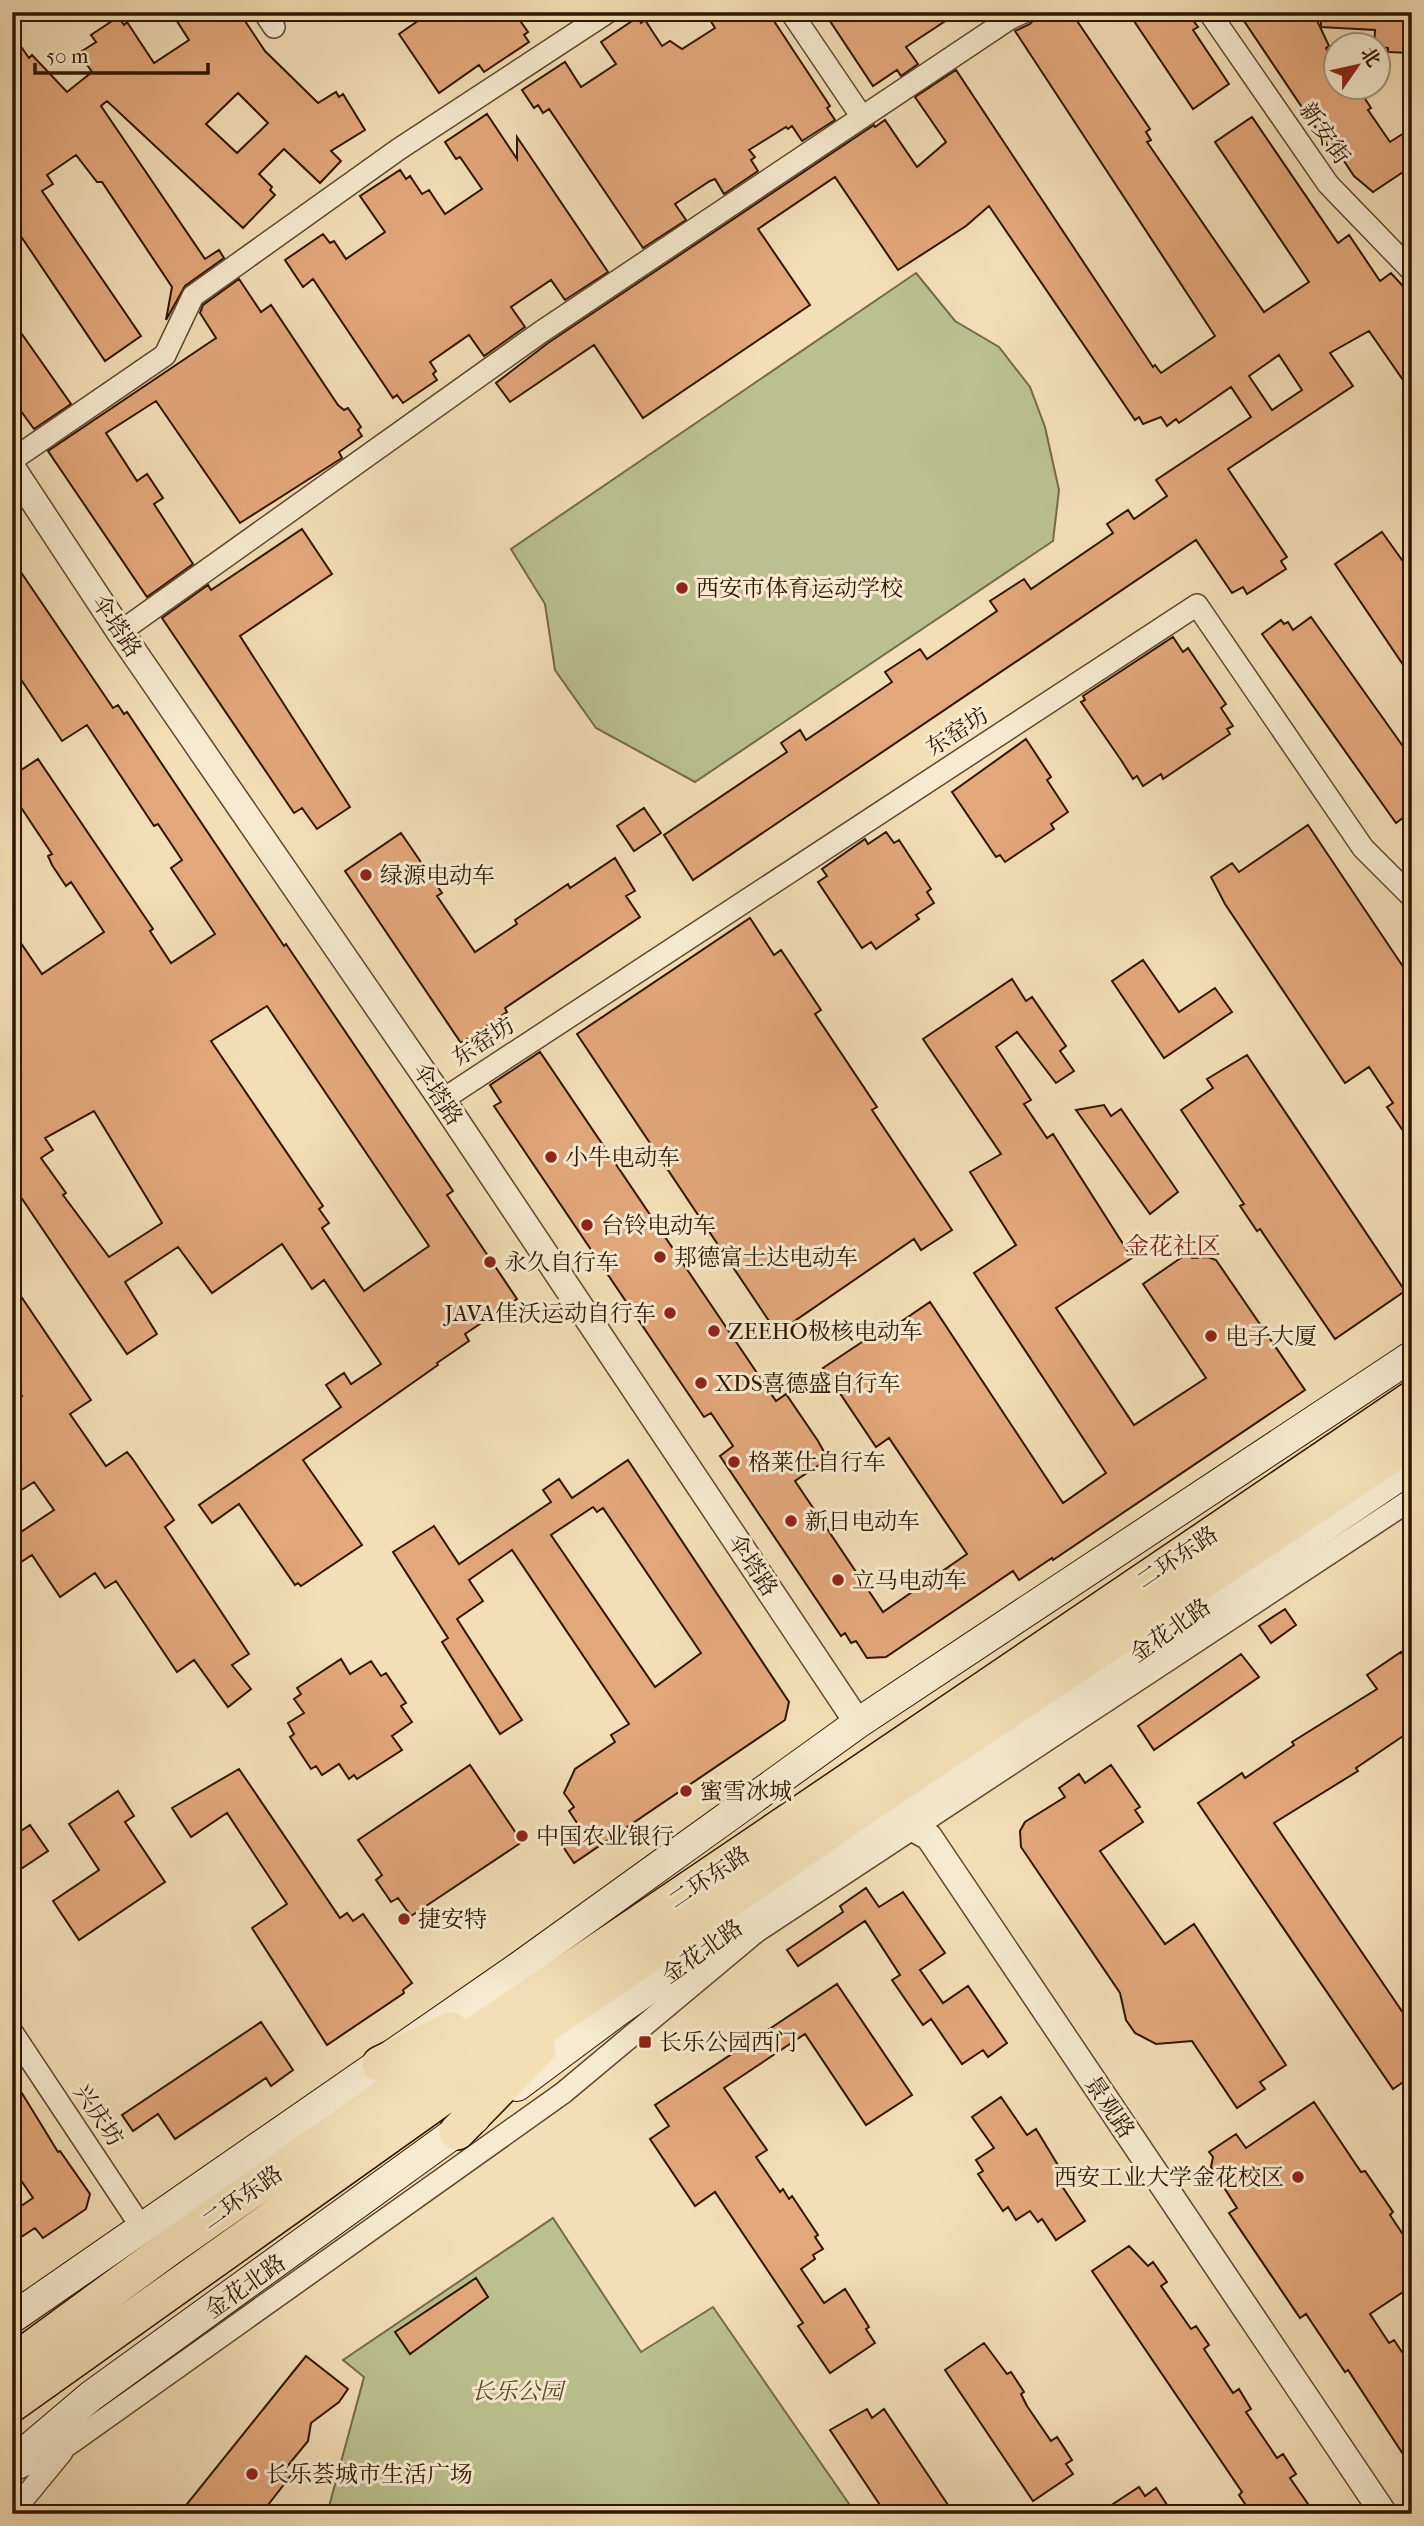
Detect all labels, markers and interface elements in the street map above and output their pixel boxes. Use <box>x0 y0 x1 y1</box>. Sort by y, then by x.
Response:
scale bar <box>35 32 208 76</box>
north arrow <box>1322 32 1392 102</box>
text: 北 <box>1356 43 1385 71</box>
text: 50 m <box>46 44 89 68</box>
street label: 新安街 <box>1294 97 1355 169</box>
place label: 西安市体育运动学校 <box>696 575 903 602</box>
marker: 西安市体育运动学校 <box>674 580 690 596</box>
street label: 伞塔路 <box>86 590 147 662</box>
street label: 东窑坊 <box>921 701 994 762</box>
place label: 绿源电动车 <box>380 862 495 889</box>
marker: 绿源电动车 <box>358 867 374 883</box>
street label: 东窑坊 <box>447 1011 520 1072</box>
street label: 伞塔路 <box>407 1058 468 1130</box>
place label: 小牛电动车 <box>565 1144 680 1171</box>
marker: 小牛电动车 <box>543 1149 559 1165</box>
place label: 台铃电动车 <box>601 1212 716 1239</box>
marker: 台铃电动车 <box>579 1217 595 1233</box>
district label: 金花社区 <box>1125 1232 1221 1260</box>
place label: 邦德富士达电动车 <box>674 1244 858 1271</box>
place label: 永久自行车 <box>504 1249 619 1276</box>
marker: 邦德富士达电动车 <box>652 1249 668 1265</box>
marker: 永久自行车 <box>482 1254 498 1270</box>
place label: JAVA佳沃运动自行车 <box>443 1300 656 1327</box>
marker: JAVA佳沃运动自行车 <box>662 1305 678 1321</box>
place label: ZEEHO极核电动车 <box>728 1318 923 1345</box>
marker: ZEEHO极核电动车 <box>706 1323 722 1339</box>
place label: 电子大厦 <box>1225 1323 1317 1350</box>
marker: 电子大厦 <box>1203 1328 1219 1344</box>
place label: XDS喜德盛自行车 <box>715 1370 901 1397</box>
marker: XDS喜德盛自行车 <box>693 1375 709 1391</box>
place label: 格莱仕自行车 <box>748 1449 886 1476</box>
marker: 格莱仕自行车 <box>726 1454 742 1470</box>
place label: 新日电动车 <box>805 1508 920 1535</box>
marker: 新日电动车 <box>783 1513 799 1529</box>
street label: 二环东路 <box>1132 1520 1223 1594</box>
street label: 伞塔路 <box>722 1529 783 1601</box>
place label: 立马电动车 <box>852 1567 967 1594</box>
marker: 立马电动车 <box>830 1572 846 1588</box>
street label: 金花北路 <box>1125 1593 1216 1668</box>
place label: 蜜雪冰城 <box>700 1778 792 1805</box>
marker: 蜜雪冰城 <box>678 1783 694 1799</box>
place label: 中国农业银行 <box>536 1823 674 1850</box>
marker: 中国农业银行 <box>514 1828 530 1844</box>
street label: 二环东路 <box>664 1840 755 1914</box>
place label: 捷安特 <box>418 1906 487 1933</box>
marker: 捷安特 <box>396 1911 412 1927</box>
street label: 金花北路 <box>657 1914 748 1989</box>
place label: 长乐公园西门 <box>659 2029 797 2056</box>
marker: 长乐公园西门 <box>637 2034 653 2050</box>
street label: 景观路 <box>1079 2071 1140 2143</box>
street label: 兴庆坊 <box>68 2079 129 2151</box>
street label: 二环东路 <box>197 2160 288 2235</box>
place label: 西安工业大学金花校区 <box>1054 2164 1284 2191</box>
marker: 西安工业大学金花校区 <box>1290 2169 1306 2185</box>
street label: 金花北路 <box>200 2249 291 2324</box>
park label: 长乐公园 <box>471 2378 567 2405</box>
place label: 长乐荟城市生活广场 <box>266 2461 473 2488</box>
marker: 长乐荟城市生活广场 <box>244 2466 260 2482</box>

